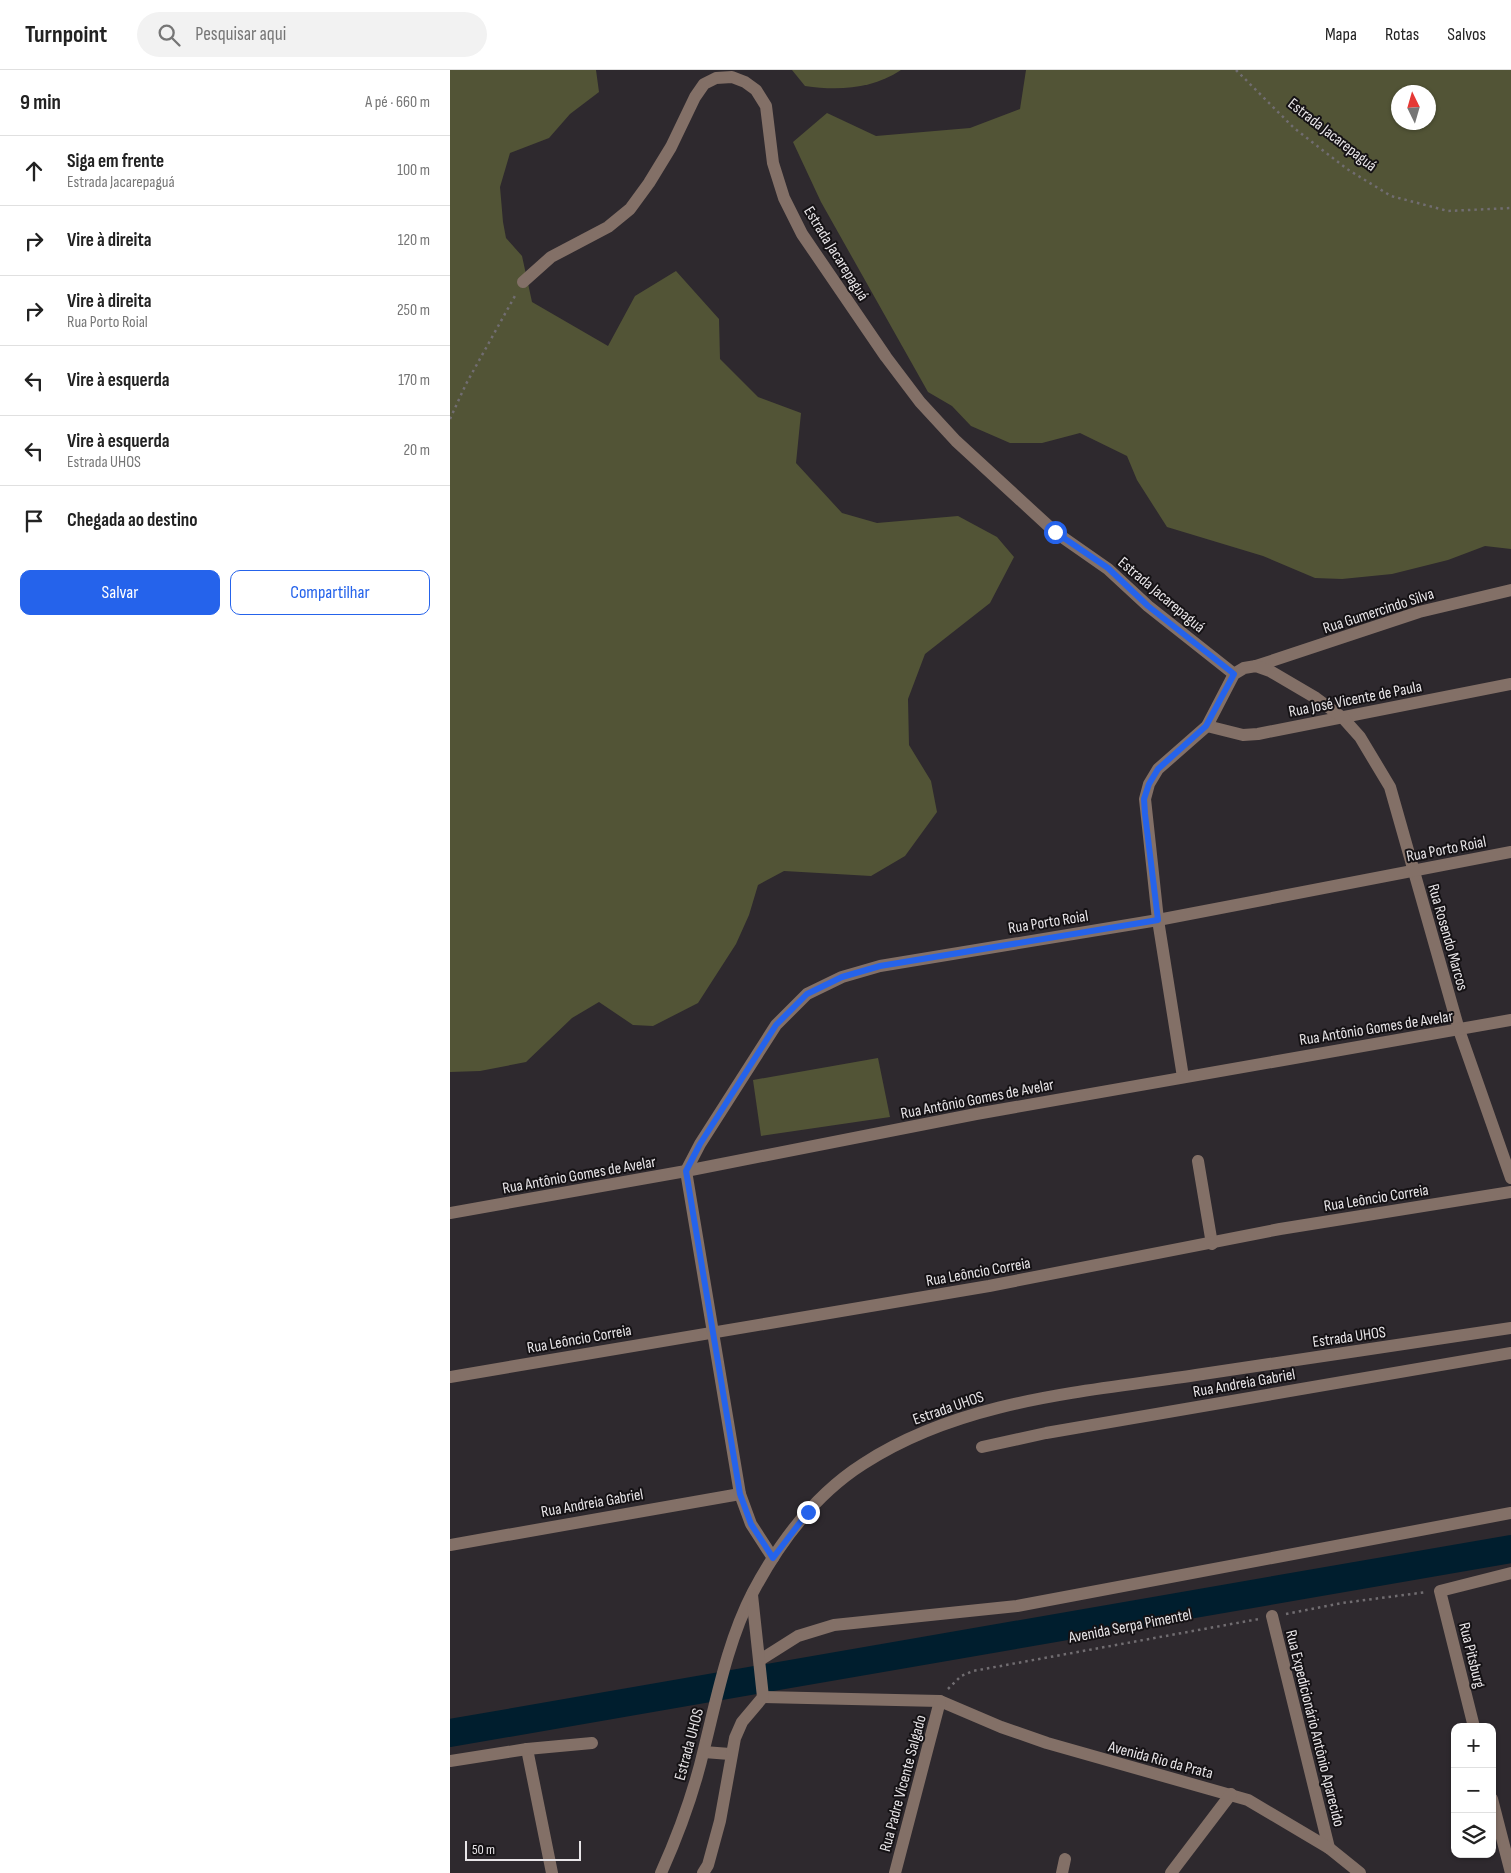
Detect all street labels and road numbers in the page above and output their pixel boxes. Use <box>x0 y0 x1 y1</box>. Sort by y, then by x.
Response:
street label: Estrada Jacarepaguá <box>1284 95 1380 176</box>
street label: Estrada Jacarepaguá <box>799 203 872 304</box>
street label: Estrada Jacarepaguá <box>1114 553 1208 637</box>
street label: Rua Gumercindo Silva <box>1321 585 1436 638</box>
street label: Rua José Vicente de Paula <box>1287 677 1423 722</box>
street label: Rua Porto Roial <box>1405 832 1488 867</box>
street label: Rua Rosendo Marcos <box>1423 882 1472 993</box>
street label: Rua Porto Roial <box>1007 907 1090 938</box>
street label: Rua Antônio Gomes de Avelar <box>1298 1007 1455 1050</box>
street label: Rua Antônio Gomes de Avelar <box>899 1075 1056 1124</box>
street label: Rua Antônio Gomes de Avelar <box>501 1153 658 1198</box>
street label: Rua Leôncio Correia <box>1323 1181 1430 1216</box>
street label: Rua Leôncio Correia <box>925 1254 1032 1291</box>
street label: Rua Leôncio Correia <box>526 1321 633 1358</box>
street label: Estrada UHOS <box>1311 1323 1387 1352</box>
street label: Rua Andreia Gabriel <box>1192 1365 1297 1402</box>
street label: Estrada UHOS <box>911 1387 987 1429</box>
street label: Rua Andreia Gabriel <box>540 1485 645 1522</box>
street label: Avenida Serpa Pimentel <box>1066 1605 1194 1648</box>
street label: Rua Pitsburg <box>1454 1621 1489 1690</box>
street label: Rua Expedicionário Antônio Aparecido <box>1281 1628 1348 1829</box>
street label: Estrada UHOS <box>671 1706 708 1782</box>
street label: Rua Padre Vicente Salgado <box>876 1713 931 1854</box>
street label: Avenida Rio da Prata <box>1105 1737 1215 1784</box>

